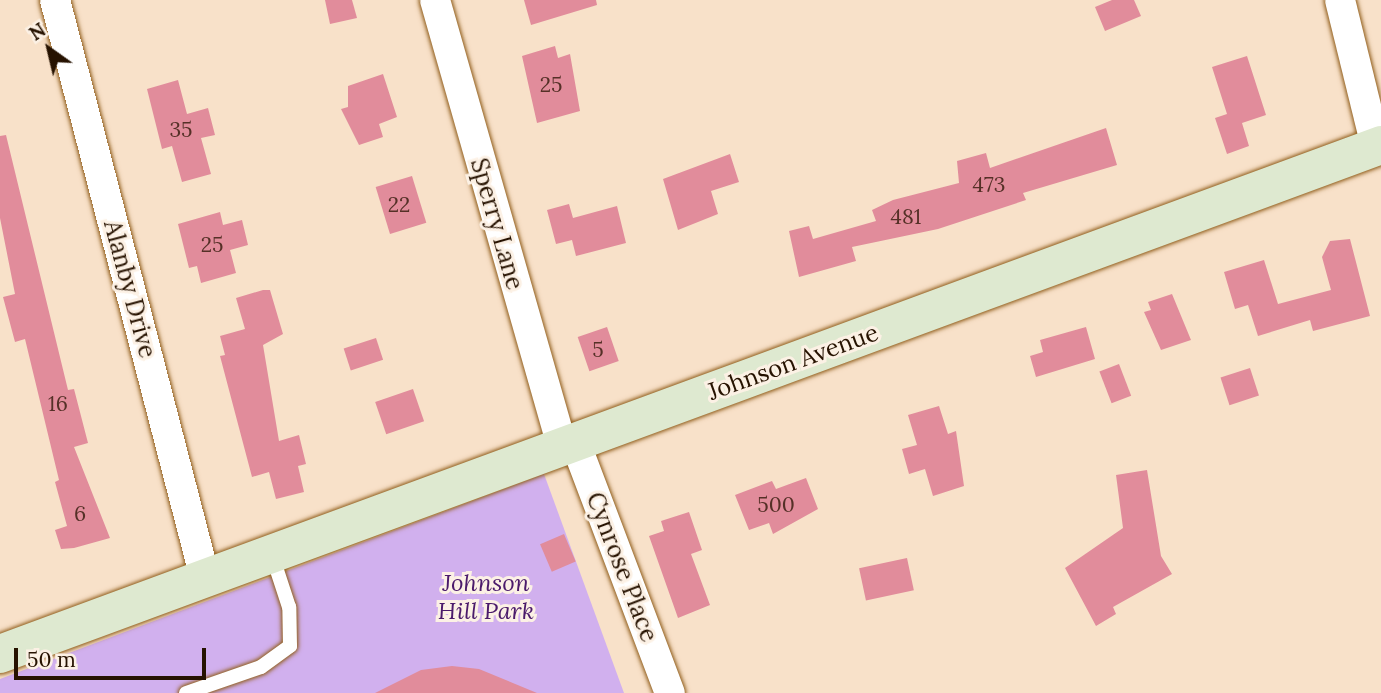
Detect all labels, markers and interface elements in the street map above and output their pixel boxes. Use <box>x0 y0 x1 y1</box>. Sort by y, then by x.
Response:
north arrow <box>14 14 84 84</box>
text: N <box>24 18 50 46</box>
house number: 25 <box>540 72 562 98</box>
house number: 35 <box>169 117 193 143</box>
street label: Sperry Lane <box>465 155 529 293</box>
house number: 473 <box>973 172 1005 198</box>
house number: 22 <box>388 192 410 218</box>
house number: 481 <box>891 204 921 230</box>
street label: Alanby Drive <box>98 217 162 361</box>
house number: 25 <box>201 232 223 258</box>
street label: Johnson Avenue <box>704 318 882 406</box>
house number: 5 <box>592 337 604 363</box>
house number: 16 <box>48 391 68 417</box>
street label: Cynrose Place <box>580 488 664 646</box>
house number: 500 <box>757 492 795 518</box>
house number: 6 <box>74 501 86 527</box>
park label: Johnson Hill Park <box>438 569 534 625</box>
scale bar <box>18 634 210 678</box>
text: 50 m <box>27 646 76 673</box>

